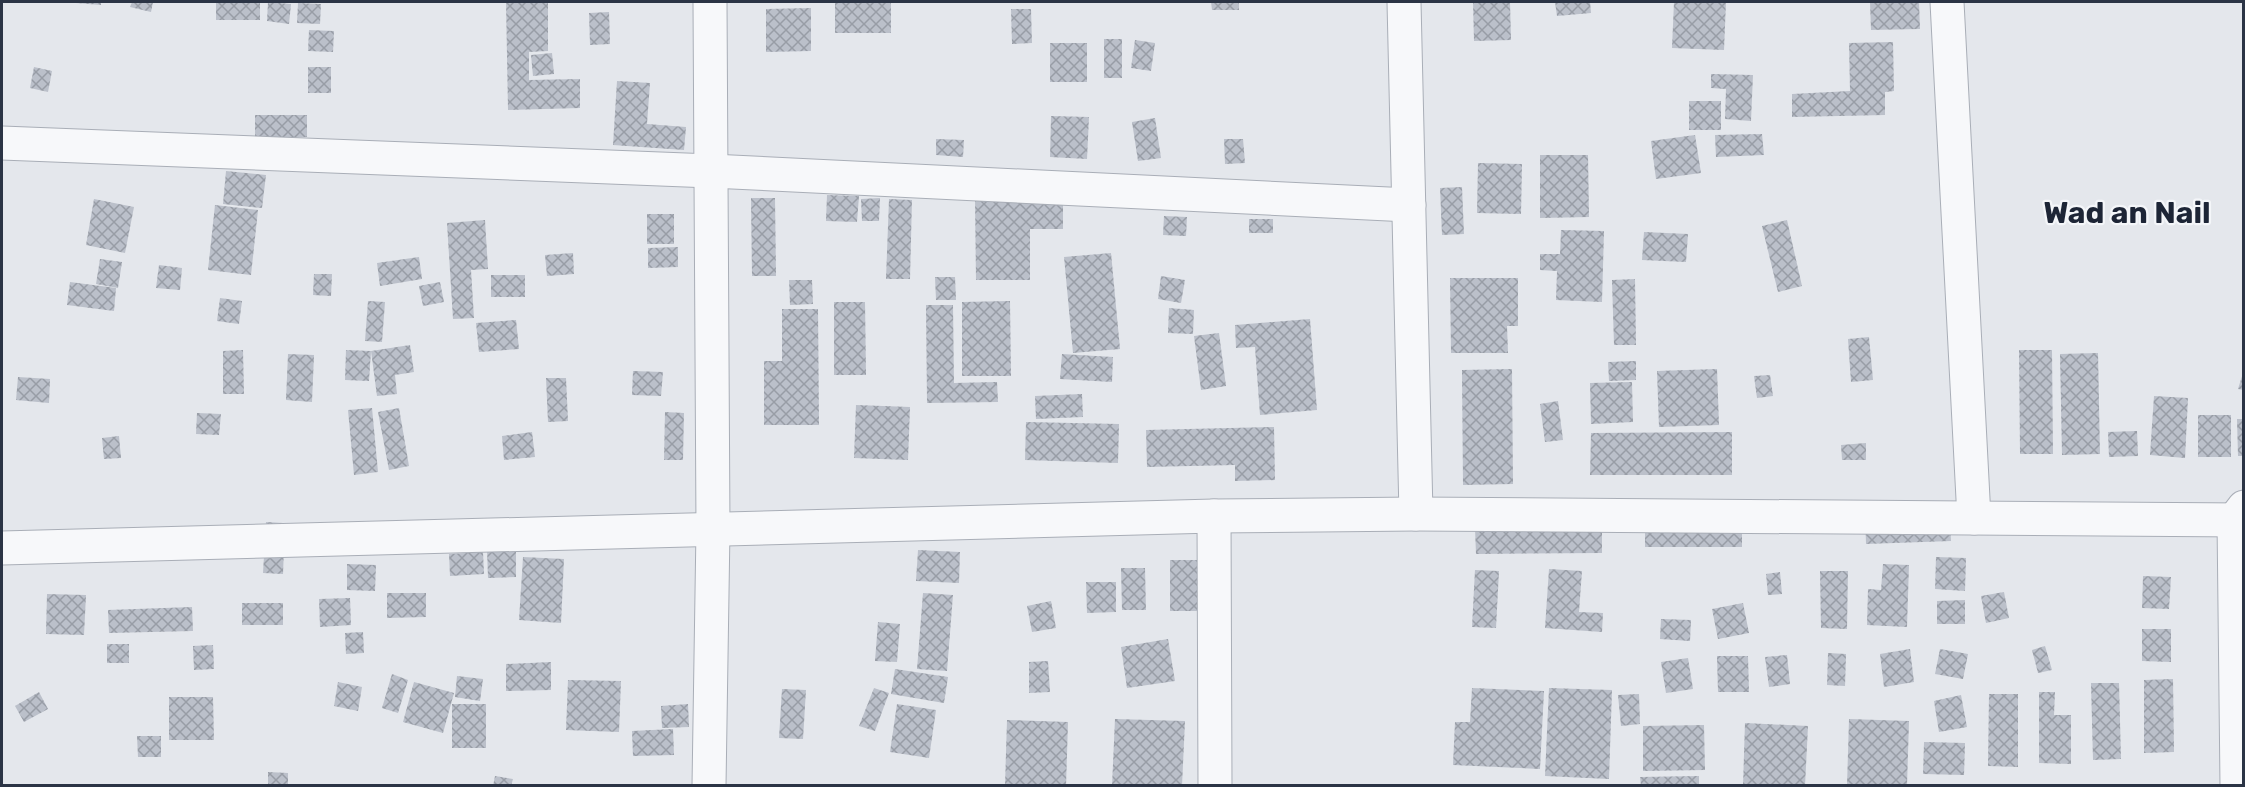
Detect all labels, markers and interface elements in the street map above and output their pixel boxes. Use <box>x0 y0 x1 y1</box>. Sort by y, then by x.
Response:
district label: Wad an Nail <box>2043 195 2211 231</box>

